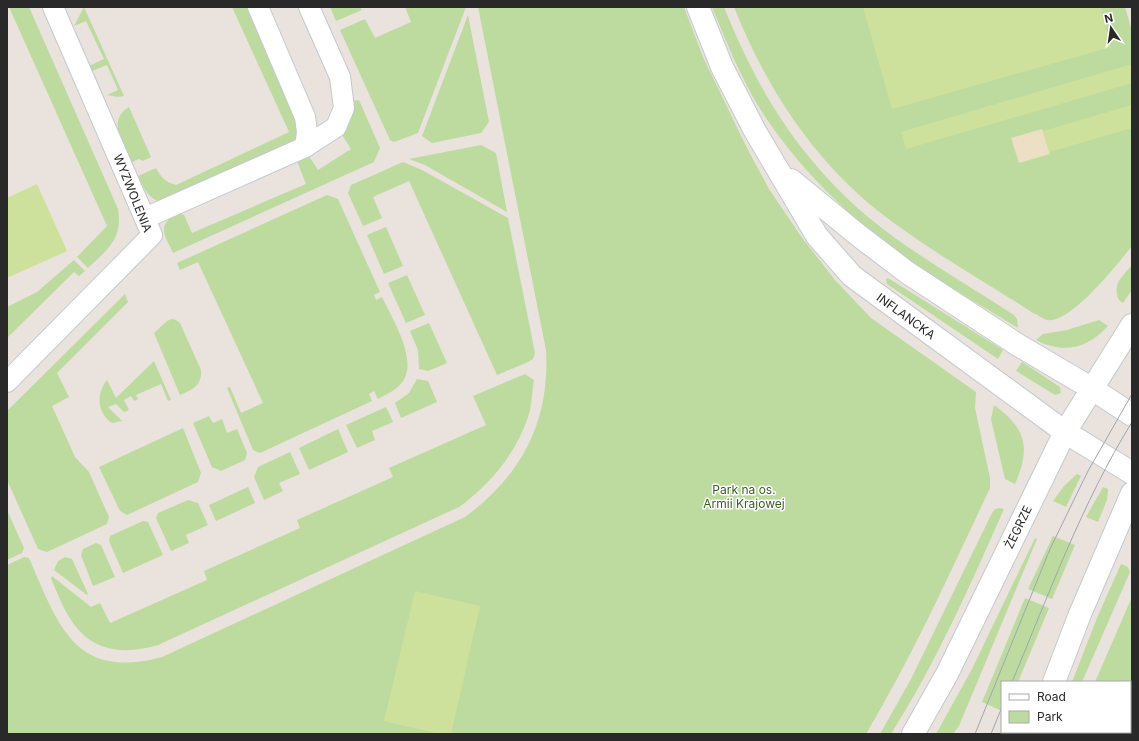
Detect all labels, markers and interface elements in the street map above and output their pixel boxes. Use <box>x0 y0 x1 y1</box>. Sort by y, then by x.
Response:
north arrow <box>1091 8 1131 48</box>
text: N <box>1103 10 1114 26</box>
street label: WYZWOLENIA <box>110 152 156 234</box>
street label: INFLANCKA <box>874 290 938 342</box>
park label: Park na os. Armii Krajowej <box>703 482 785 511</box>
street label: ŻEGRZE <box>1001 503 1035 551</box>
legend <box>1001 681 1131 733</box>
text: Road <box>1037 689 1066 704</box>
text: Park <box>1037 709 1063 724</box>

